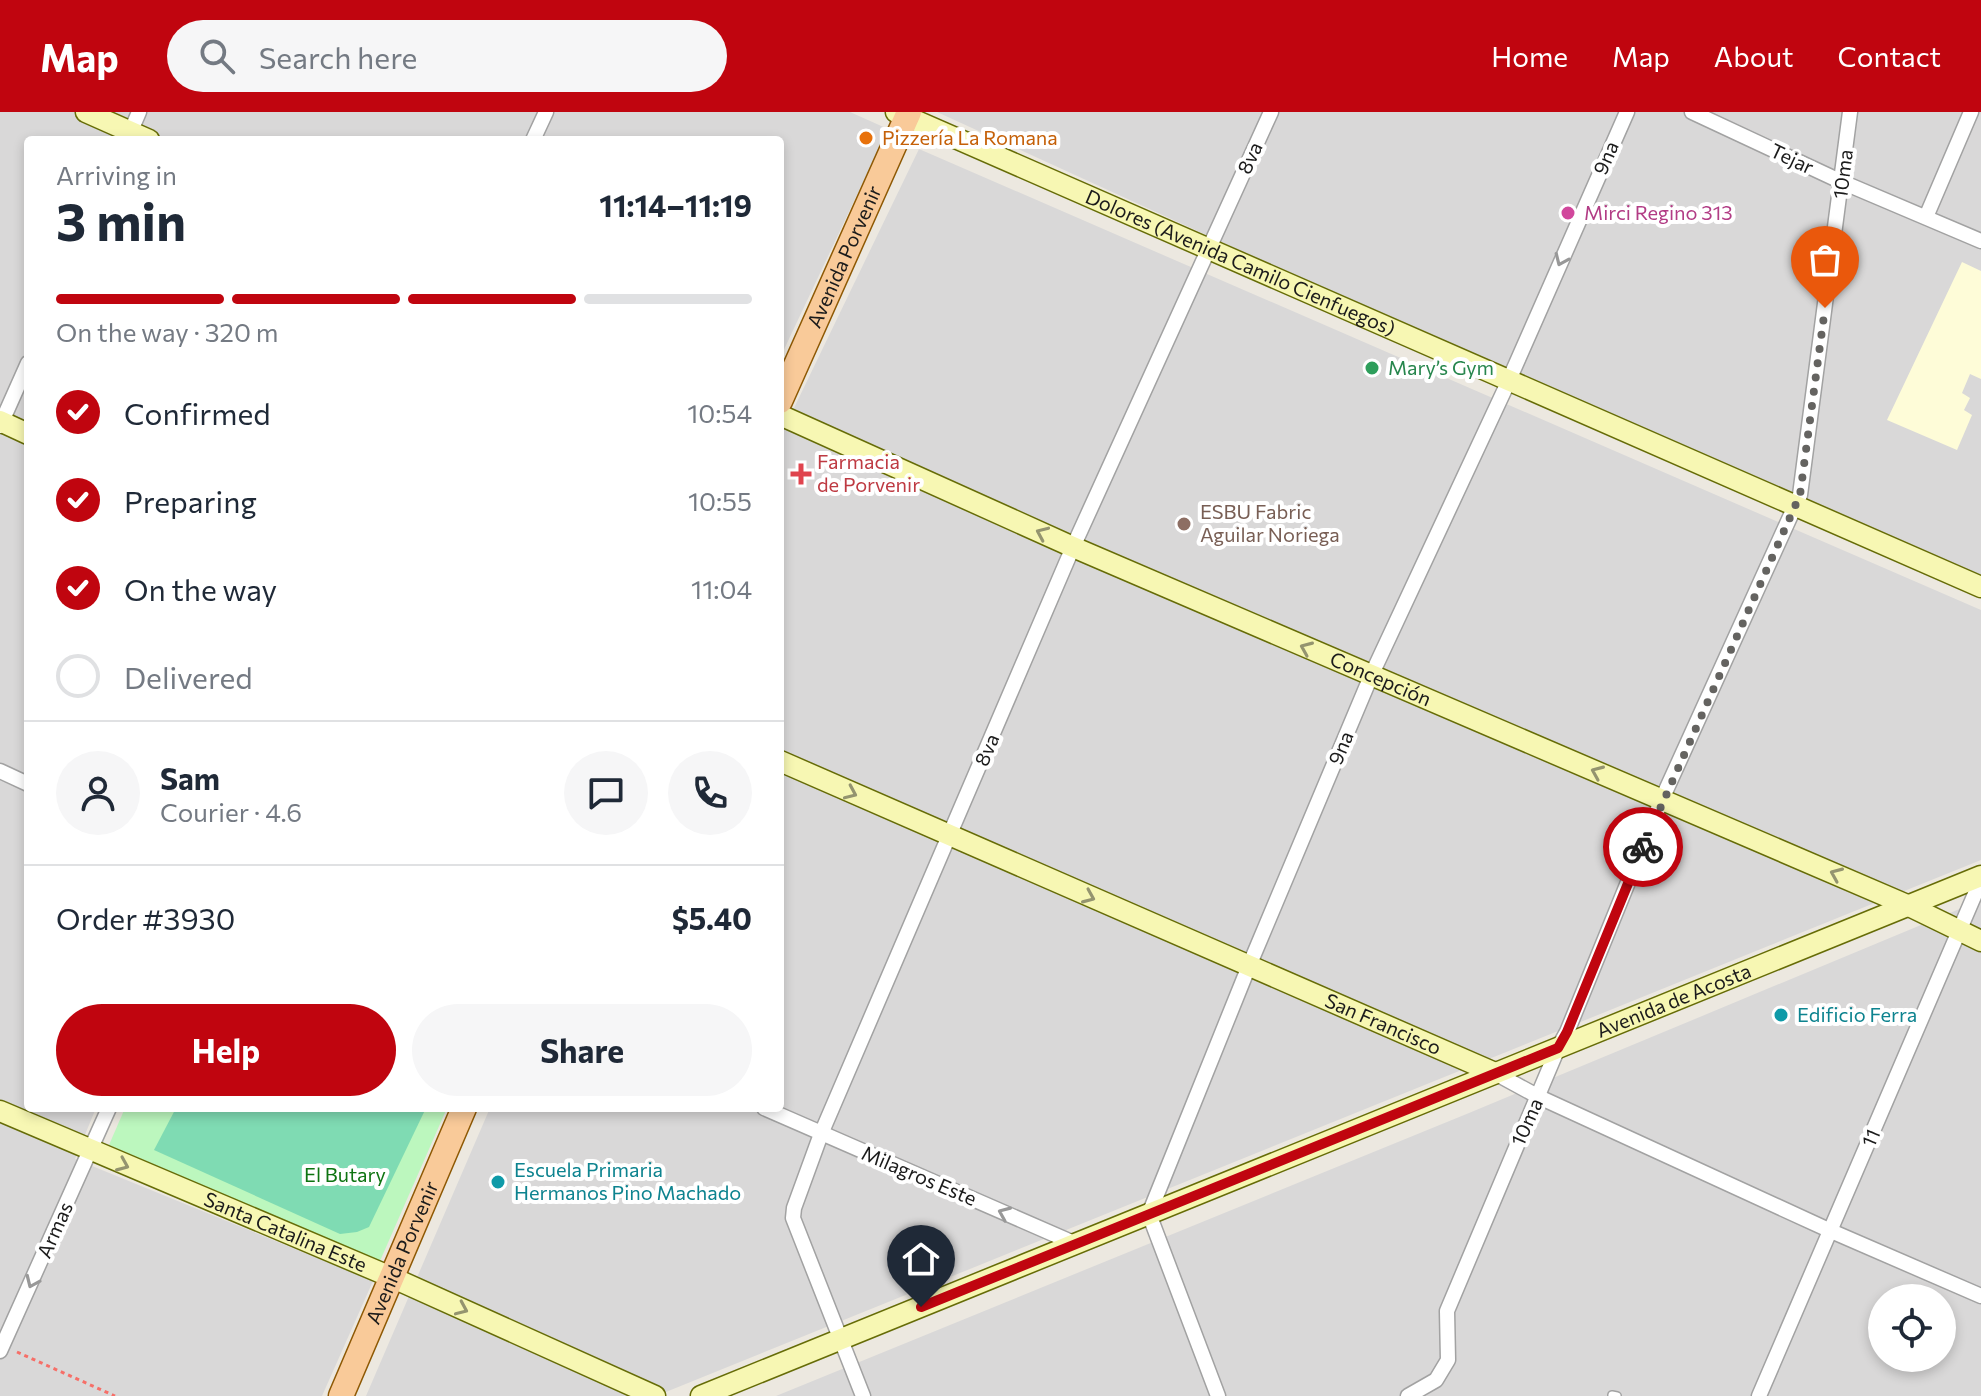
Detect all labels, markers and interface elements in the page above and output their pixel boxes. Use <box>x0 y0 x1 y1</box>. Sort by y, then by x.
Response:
search box <box>167 20 727 92</box>
text: Map <box>40 33 119 80</box>
icon: search <box>195 34 239 78</box>
text: Search here <box>259 38 417 75</box>
text: Home <box>1491 39 1568 73</box>
text: Map <box>1612 39 1670 73</box>
text: About <box>1714 39 1794 73</box>
text: Contact <box>1838 39 1941 73</box>
place label: Pizzería La Romana <box>882 125 1058 149</box>
marker: Pizzería La Romana <box>857 129 875 147</box>
street label: 9na <box>1587 137 1623 178</box>
street label: 8va <box>1231 138 1267 177</box>
street label: Tejar <box>1767 138 1818 179</box>
street label: 10ma <box>1827 148 1857 200</box>
text: Arriving in <box>56 159 177 190</box>
street label: Avenida Porvenir <box>801 181 886 331</box>
street label: Dolores (Avenida Camilo Cienfuegos) <box>1082 184 1399 340</box>
text: 11:14–11:19 <box>599 186 752 223</box>
text: 3 min <box>56 188 186 252</box>
place label: Mirci Regino 313 <box>1584 200 1733 224</box>
marker: Mirci Regino 313 <box>1559 204 1577 222</box>
pin <box>1791 226 1859 308</box>
icon: bag <box>1803 238 1847 282</box>
one-way arrow <box>1555 252 1571 266</box>
text: On the way · 320 m <box>56 316 279 347</box>
place label: Mary’s Gym <box>1388 355 1494 379</box>
marker: Mary’s Gym <box>1363 359 1381 377</box>
icon: check <box>56 390 100 434</box>
text: Confirmed <box>124 394 271 431</box>
text: 10:54 <box>687 397 752 428</box>
place label: Farmacia de Porvenir <box>817 449 920 496</box>
marker: Farmacia de Porvenir <box>792 465 810 483</box>
icon: check <box>56 478 100 522</box>
text: Preparing <box>124 482 257 519</box>
text: 10:55 <box>688 485 752 516</box>
place label: ESBU Fabric Aguilar Noriega <box>1200 499 1340 546</box>
marker: ESBU Fabric Aguilar Noriega <box>1175 515 1193 533</box>
one-way arrow <box>1036 526 1050 542</box>
icon: check <box>56 566 100 610</box>
text: On the way <box>124 570 277 607</box>
text: 11:04 <box>691 573 752 604</box>
one-way arrow <box>1300 641 1314 657</box>
street label: Concepción <box>1327 646 1435 710</box>
text: Delivered <box>124 658 253 695</box>
street label: 9na <box>1322 727 1358 768</box>
street label: 8va <box>969 730 1004 769</box>
button: person <box>56 751 140 835</box>
button: chat <box>564 751 648 835</box>
button: phone <box>668 751 752 835</box>
text: Sam <box>160 759 220 796</box>
one-way arrow <box>1591 765 1605 781</box>
one-way arrow <box>843 783 857 799</box>
text: Courier · 4.6 <box>160 796 302 827</box>
courier <box>1603 807 1683 887</box>
icon: bike <box>1621 825 1665 869</box>
one-way arrow <box>1830 868 1844 884</box>
one-way arrow <box>1081 888 1096 904</box>
text: Order #3930 <box>56 899 235 936</box>
text: $5.40 <box>672 899 752 936</box>
street label: Avenida de Acosta <box>1593 958 1754 1042</box>
street label: San Francisco <box>1322 987 1445 1059</box>
place label: Edificio Ferra <box>1797 1002 1917 1026</box>
button: Help <box>56 1004 396 1096</box>
button: Share <box>412 1004 752 1096</box>
marker: Edificio Ferra <box>1772 1006 1790 1024</box>
street label: 10ma <box>1505 1094 1547 1149</box>
street label: 11 <box>1856 1125 1884 1150</box>
street label: Milagros Este <box>858 1140 980 1210</box>
one-way arrow <box>115 1155 129 1171</box>
place label: Escuela Primaria Hermanos Pino Machado <box>514 1157 741 1204</box>
park label: El Butary <box>304 1162 386 1186</box>
marker: Escuela Primaria Hermanos Pino Machado <box>489 1173 507 1191</box>
street label: Avenida Porvenir <box>360 1177 442 1327</box>
street label: Santa Catalina Este <box>201 1186 371 1276</box>
street label: Armas <box>31 1198 77 1261</box>
one-way arrow <box>998 1206 1012 1222</box>
pin <box>887 1225 955 1307</box>
icon: home <box>899 1237 943 1281</box>
one-way arrow <box>26 1273 42 1288</box>
map controls <box>1868 1284 1956 1372</box>
button: locate <box>1868 1284 1956 1372</box>
one-way arrow <box>454 1300 468 1316</box>

